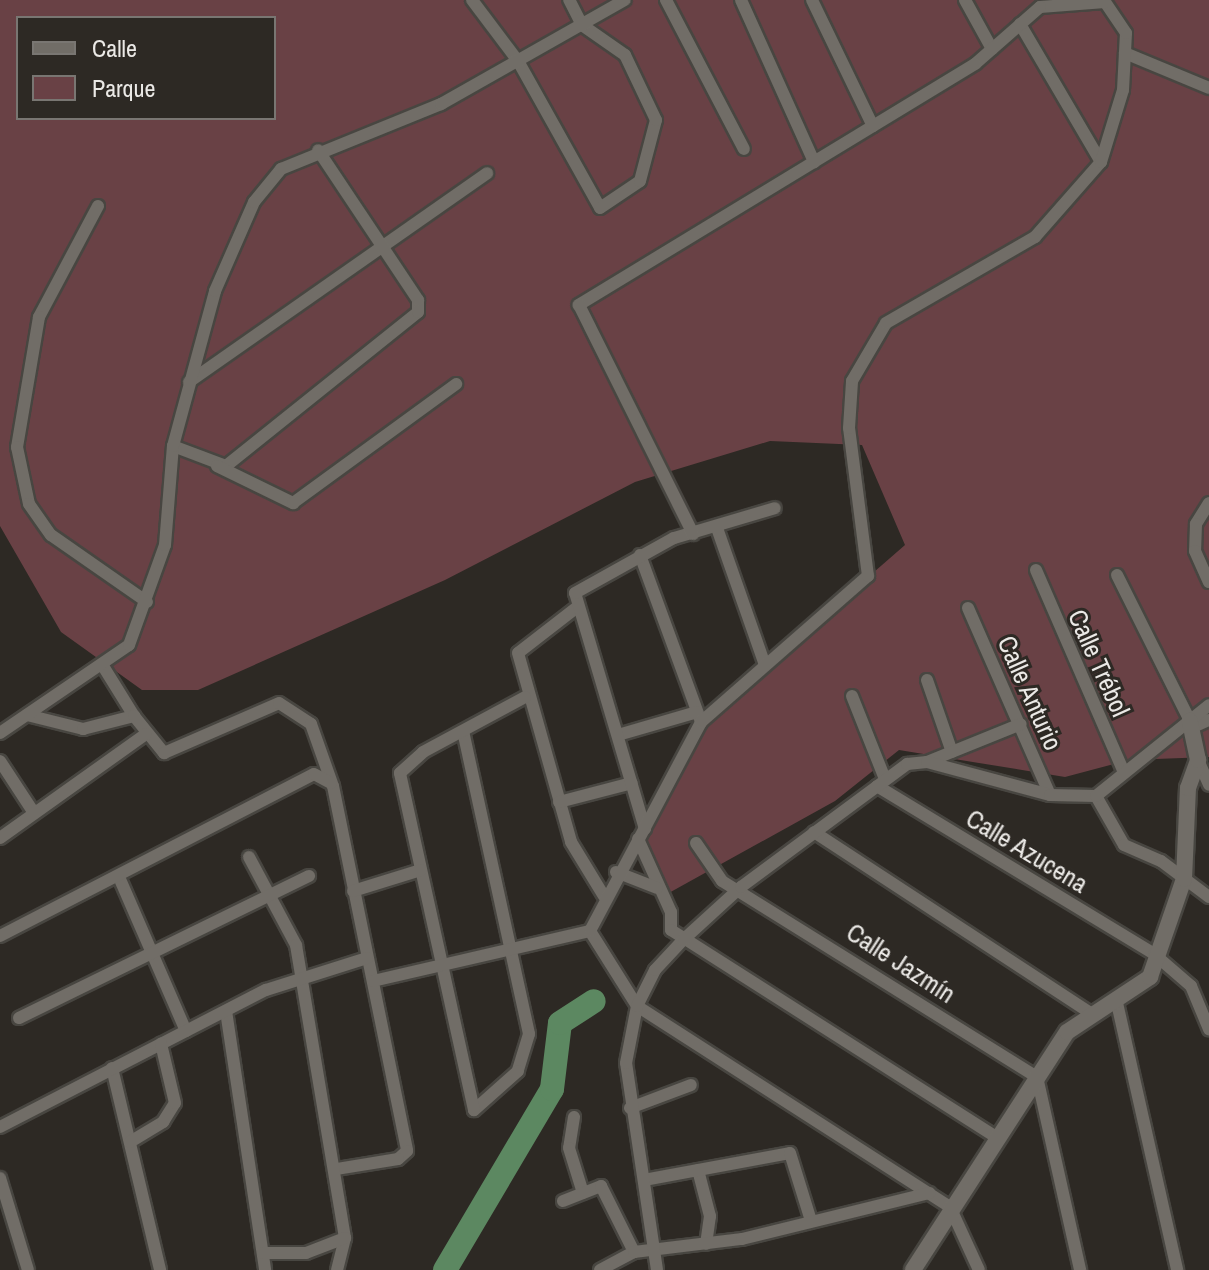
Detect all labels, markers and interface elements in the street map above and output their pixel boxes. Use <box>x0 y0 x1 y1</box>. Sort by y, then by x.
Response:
legend <box>16 16 276 120</box>
text: Calle <box>92 32 137 64</box>
text: Parque <box>92 72 155 104</box>
street label: Calle Trébol <box>1062 605 1136 721</box>
street label: Calle Anturio <box>991 630 1069 756</box>
street label: Calle Azucena <box>960 802 1094 900</box>
street label: Calle Jazmín <box>841 916 961 1010</box>

